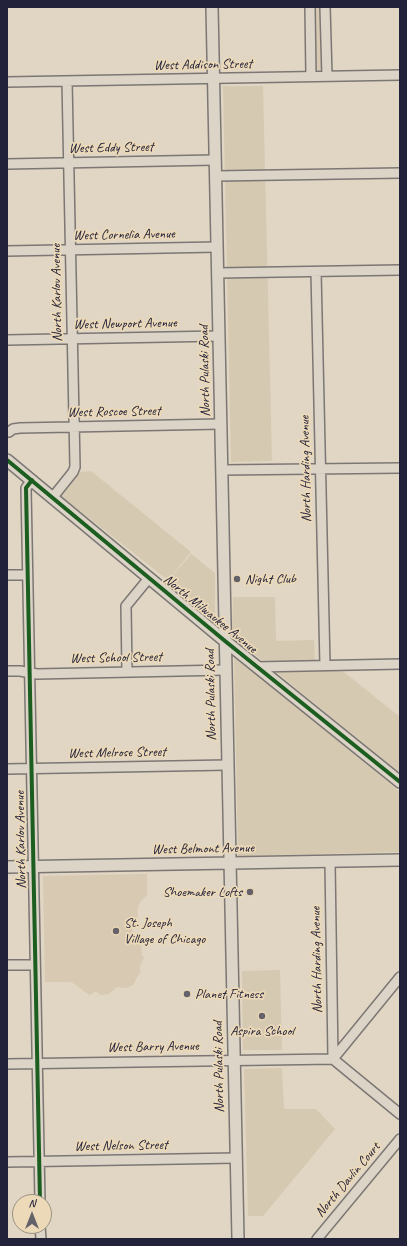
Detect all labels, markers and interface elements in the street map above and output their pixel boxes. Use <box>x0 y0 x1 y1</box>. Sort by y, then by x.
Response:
street label: West Addison Street <box>154 56 252 74</box>
street label: West Eddy Street <box>69 139 153 157</box>
street label: West Cornelia Avenue <box>73 226 175 244</box>
street label: North Karlov Avenue <box>48 244 66 342</box>
street label: West Newport Avenue <box>73 315 177 333</box>
street label: North Pulaski Road <box>196 325 214 417</box>
street label: West Roscoe Street <box>67 403 161 421</box>
street label: North Harding Avenue <box>297 415 315 523</box>
street label: North Milwaukee Avenue <box>160 571 260 657</box>
place label: Night Club <box>245 571 296 587</box>
marker: Night Club <box>232 574 242 584</box>
street label: West School Street <box>70 649 162 667</box>
street label: North Pulaski Road <box>202 649 220 741</box>
street label: West Melrose Street <box>68 744 166 762</box>
street label: North Karlov Avenue <box>12 791 30 889</box>
street label: West Belmont Avenue <box>152 840 254 858</box>
place label: Shoemaker Lofts <box>163 884 242 900</box>
marker: Shoemaker Lofts <box>245 887 255 897</box>
street label: North Harding Avenue <box>308 906 326 1014</box>
place label: St. Joseph Village of Chicago <box>124 915 205 948</box>
marker: St. Joseph Village of Chicago <box>111 926 121 936</box>
place label: Planet Fitness <box>195 986 263 1002</box>
marker: Planet Fitness <box>182 989 192 999</box>
marker: Aspira School <box>257 1011 267 1021</box>
street label: North Pulaski Road <box>210 1021 228 1113</box>
place label: Aspira School <box>230 1023 294 1039</box>
street label: West Barry Avenue <box>107 1038 199 1056</box>
street label: West Nelson Street <box>74 1137 168 1155</box>
street label: North Davlin Court <box>312 1139 384 1221</box>
north arrow <box>12 1194 52 1234</box>
text: N <box>29 1196 35 1210</box>

